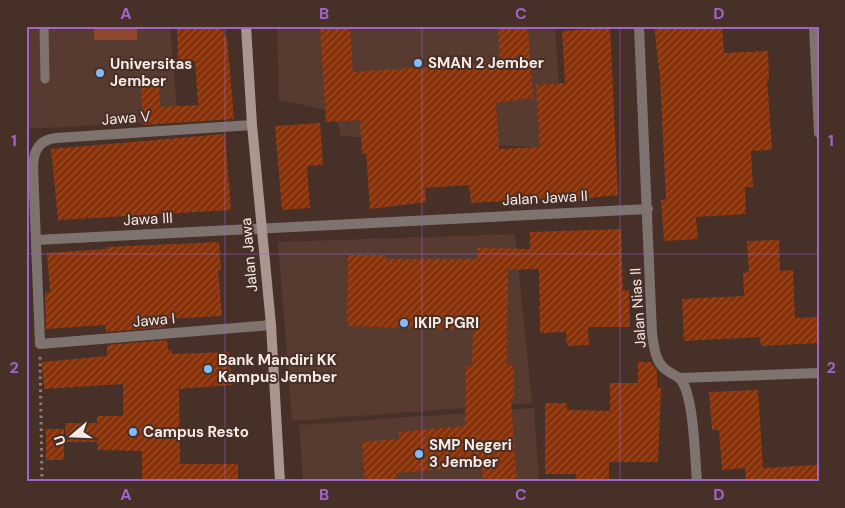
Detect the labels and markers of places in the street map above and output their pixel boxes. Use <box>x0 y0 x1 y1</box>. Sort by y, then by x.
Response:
place label: SMAN 2 Jember <box>428 53 544 73</box>
place label: Universitas Jember <box>110 54 192 91</box>
marker: SMAN 2 Jember <box>412 57 424 69</box>
marker: Universitas Jember <box>94 67 106 79</box>
place label: IKIP PGRI <box>414 313 479 333</box>
marker: IKIP PGRI <box>398 317 410 329</box>
place label: Bank Mandiri KK Kampus Jember <box>218 350 337 387</box>
marker: Bank Mandiri KK Kampus Jember <box>202 363 214 375</box>
place label: Campus Resto <box>143 422 249 442</box>
marker: Campus Resto <box>127 426 139 438</box>
place label: SMP Negeri 3 Jember <box>429 435 512 472</box>
marker: SMP Negeri 3 Jember <box>413 448 425 460</box>

